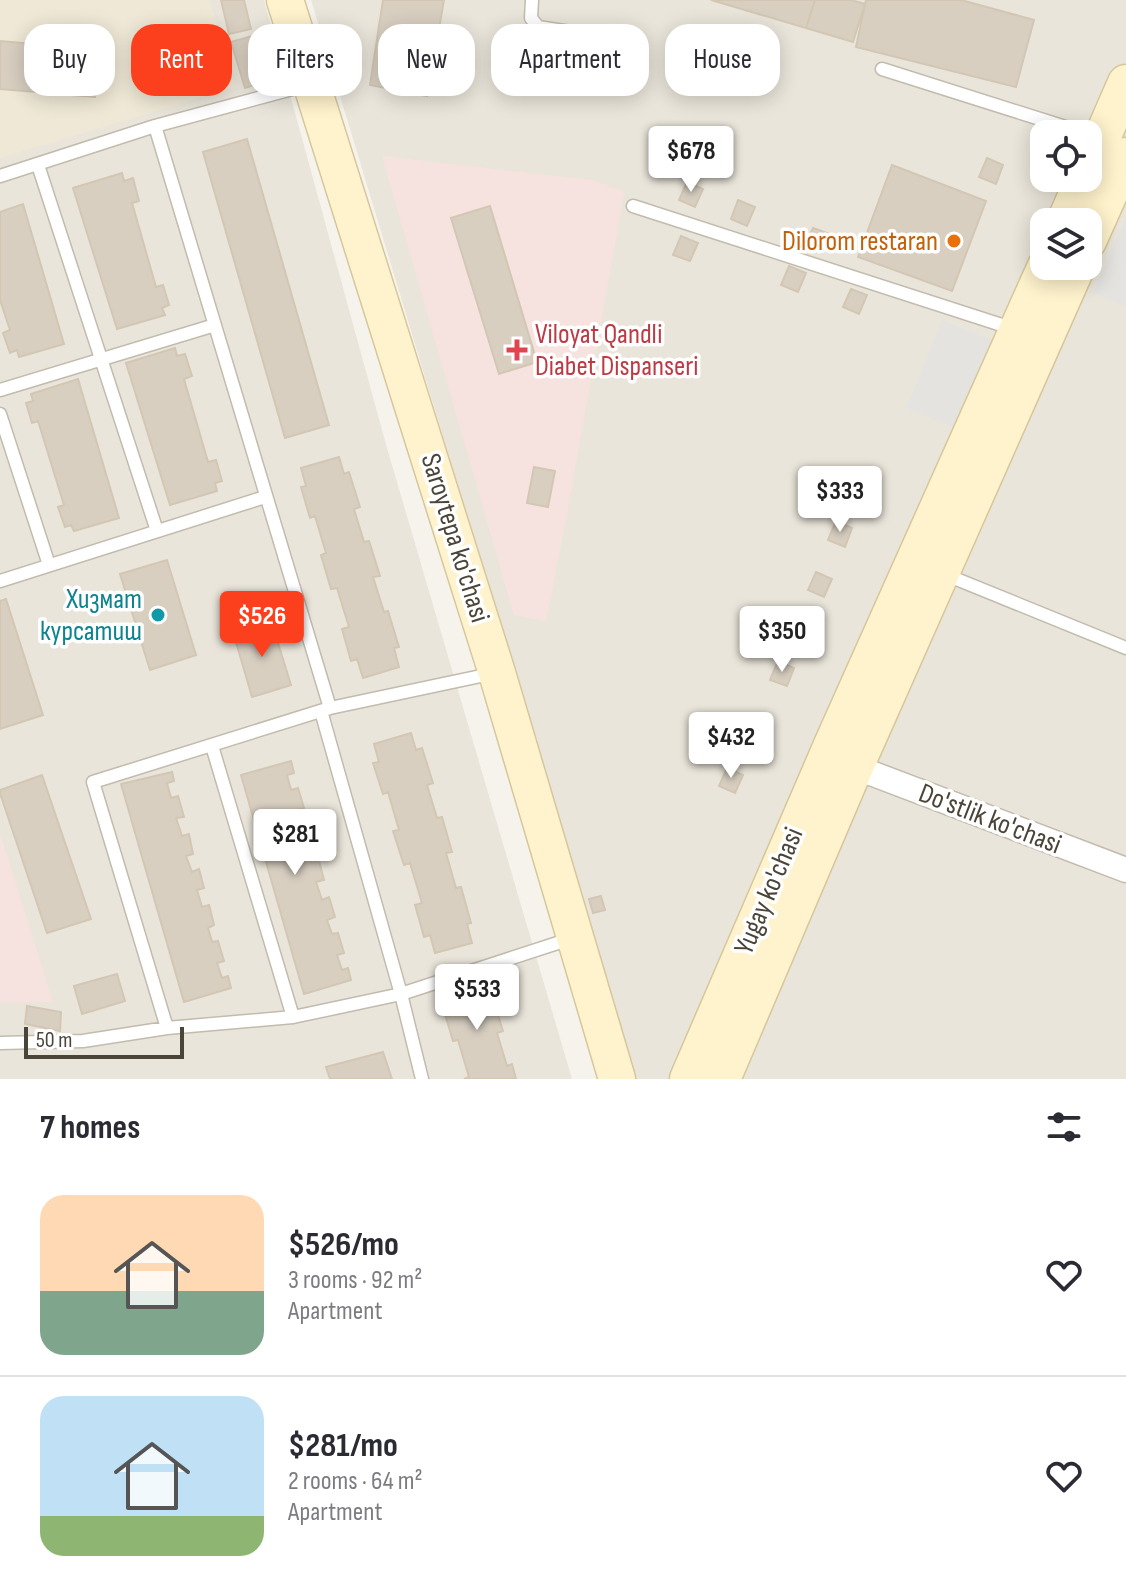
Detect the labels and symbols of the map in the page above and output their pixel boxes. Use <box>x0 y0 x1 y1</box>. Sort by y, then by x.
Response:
pin: $678 <box>644 126 738 194</box>
place label: Dilorom restaran <box>782 225 938 258</box>
marker: Dilorom restaran <box>945 232 963 250</box>
place label: Viloyat Qandli Diabet Dispanseri <box>535 318 698 383</box>
marker: Viloyat Qandli Diabet Dispanseri <box>506 339 528 361</box>
street label: Saroytepa ko'chasi <box>414 450 496 626</box>
pin: $333 <box>793 466 887 534</box>
place label: Хизмат курсатиш <box>40 583 142 648</box>
pin: $526 <box>215 591 309 659</box>
marker: Хизмат курсатиш <box>149 606 167 624</box>
pin: $350 <box>735 606 829 674</box>
pin: $432 <box>684 712 778 780</box>
street label: Do'stlik ko'chasi <box>914 777 1066 861</box>
pin: $281 <box>248 809 342 877</box>
street label: Yugay ko'chasi <box>728 823 810 959</box>
pin: $533 <box>430 964 524 1032</box>
scale bar <box>24 1023 184 1059</box>

